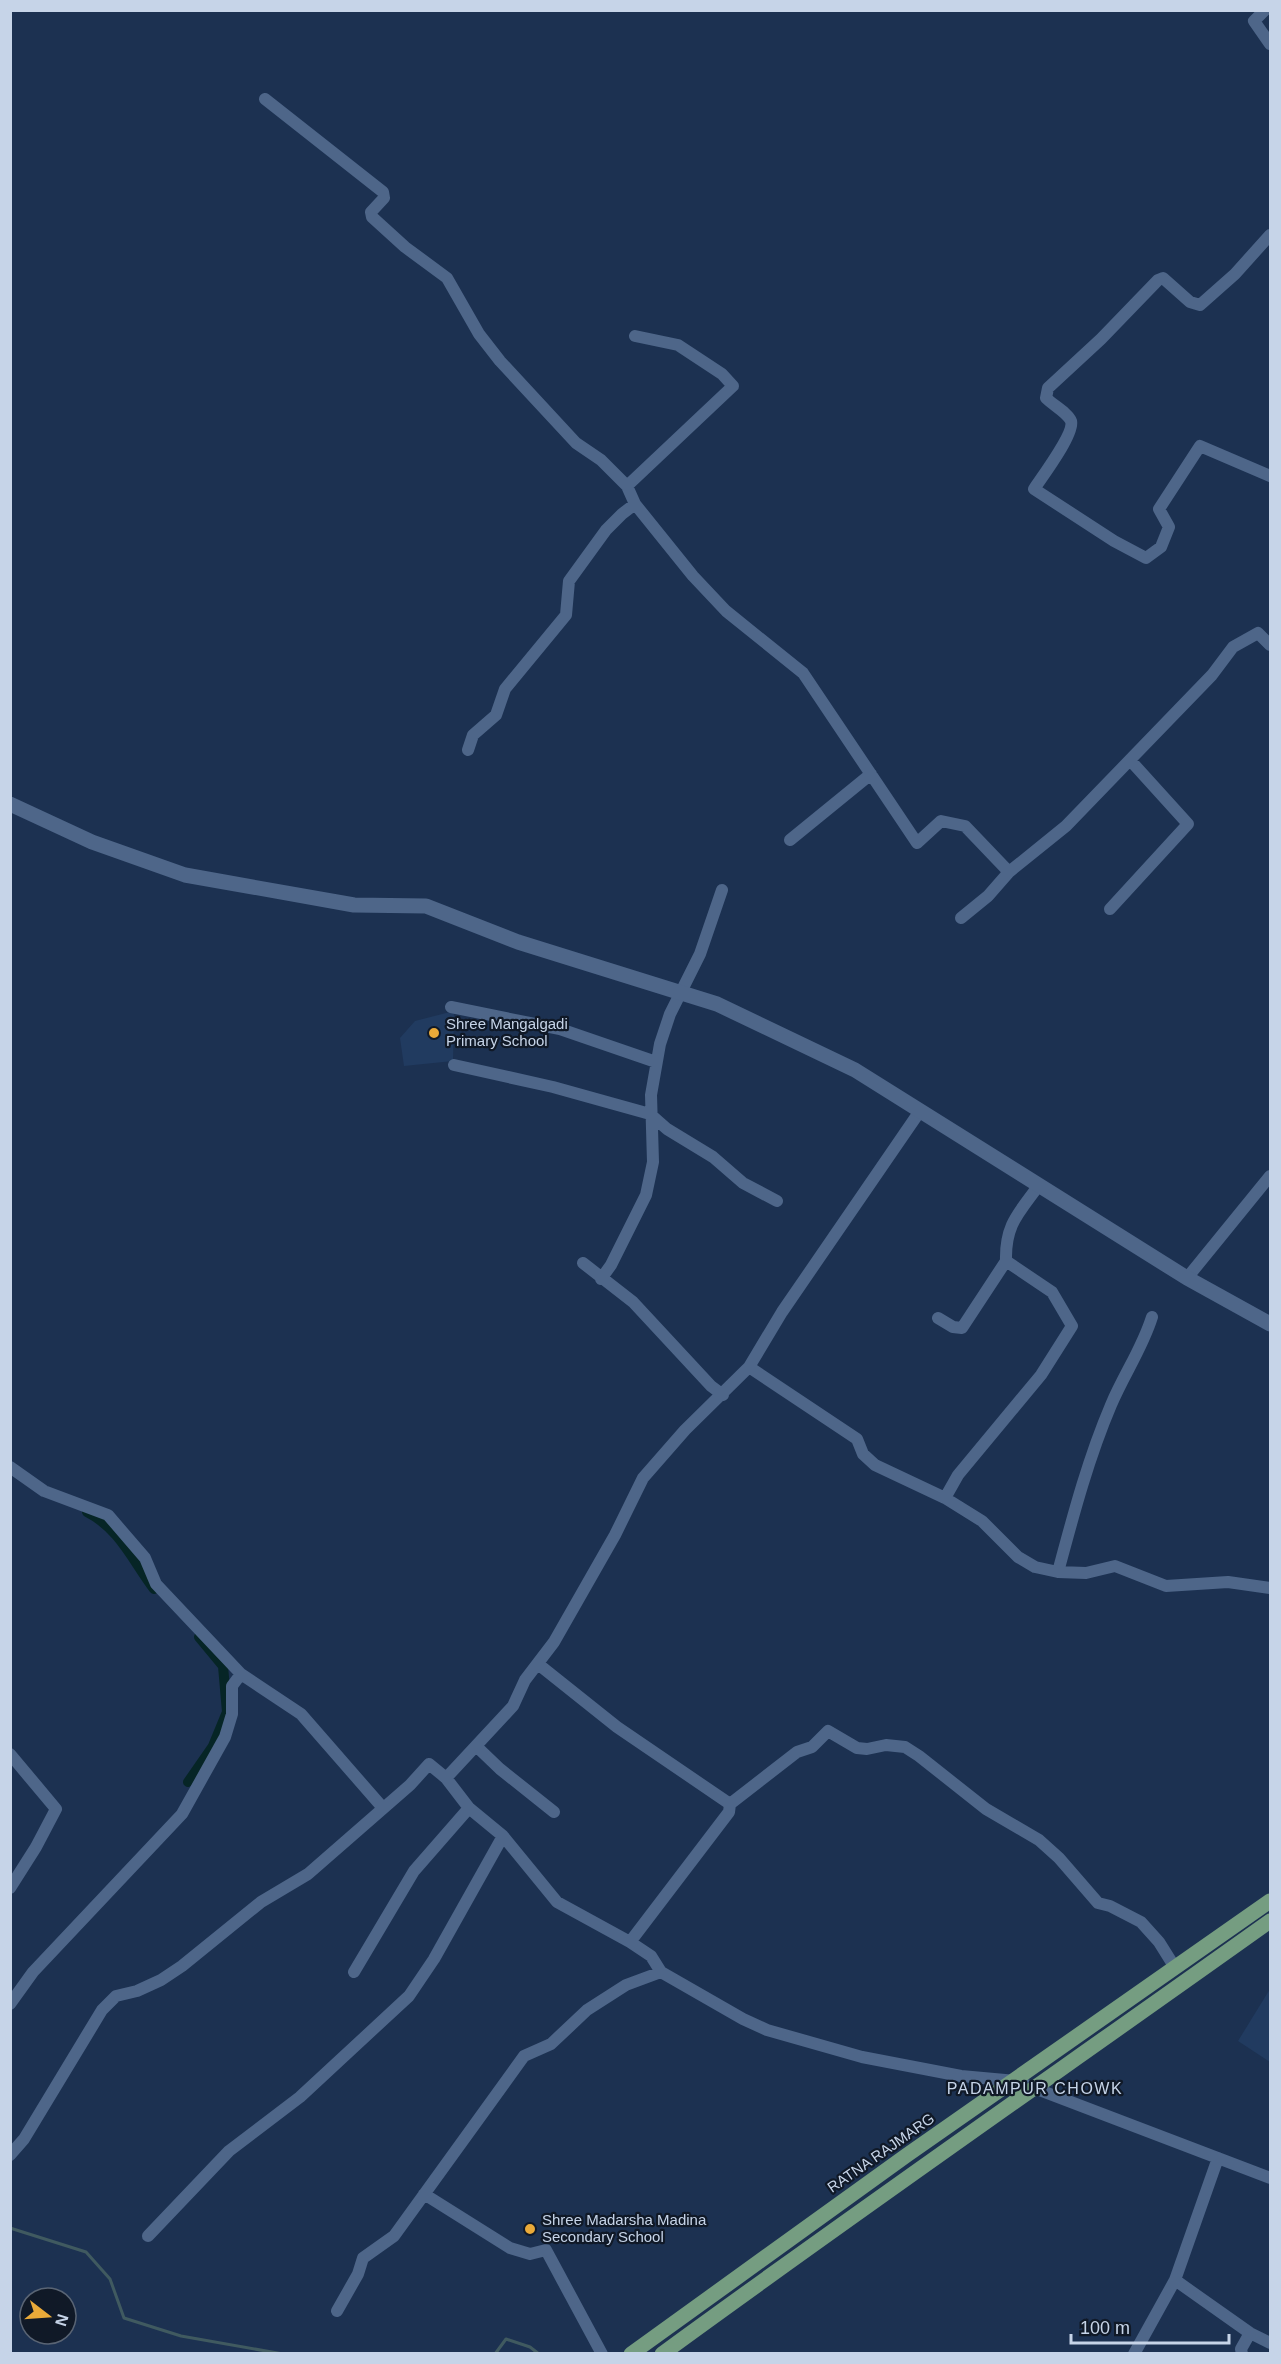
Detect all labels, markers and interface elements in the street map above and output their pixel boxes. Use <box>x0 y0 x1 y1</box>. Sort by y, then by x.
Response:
place label: Shree Mangalgadi Primary School <box>446 1015 568 1049</box>
marker: Shree Mangalgadi Primary School <box>427 1026 441 1040</box>
district label: PADAMPUR CHOWK <box>947 2080 1123 2097</box>
street label: RATNA RAJMARG <box>824 2109 937 2196</box>
place label: Shree Madarsha Madina Secondary School <box>542 2211 707 2245</box>
marker: Shree Madarsha Madina Secondary School <box>523 2222 537 2236</box>
north arrow <box>18 2286 78 2346</box>
scale bar <box>1071 2307 1228 2345</box>
text: N <box>52 2312 72 2328</box>
text: 100 m <box>1080 2318 1130 2338</box>

